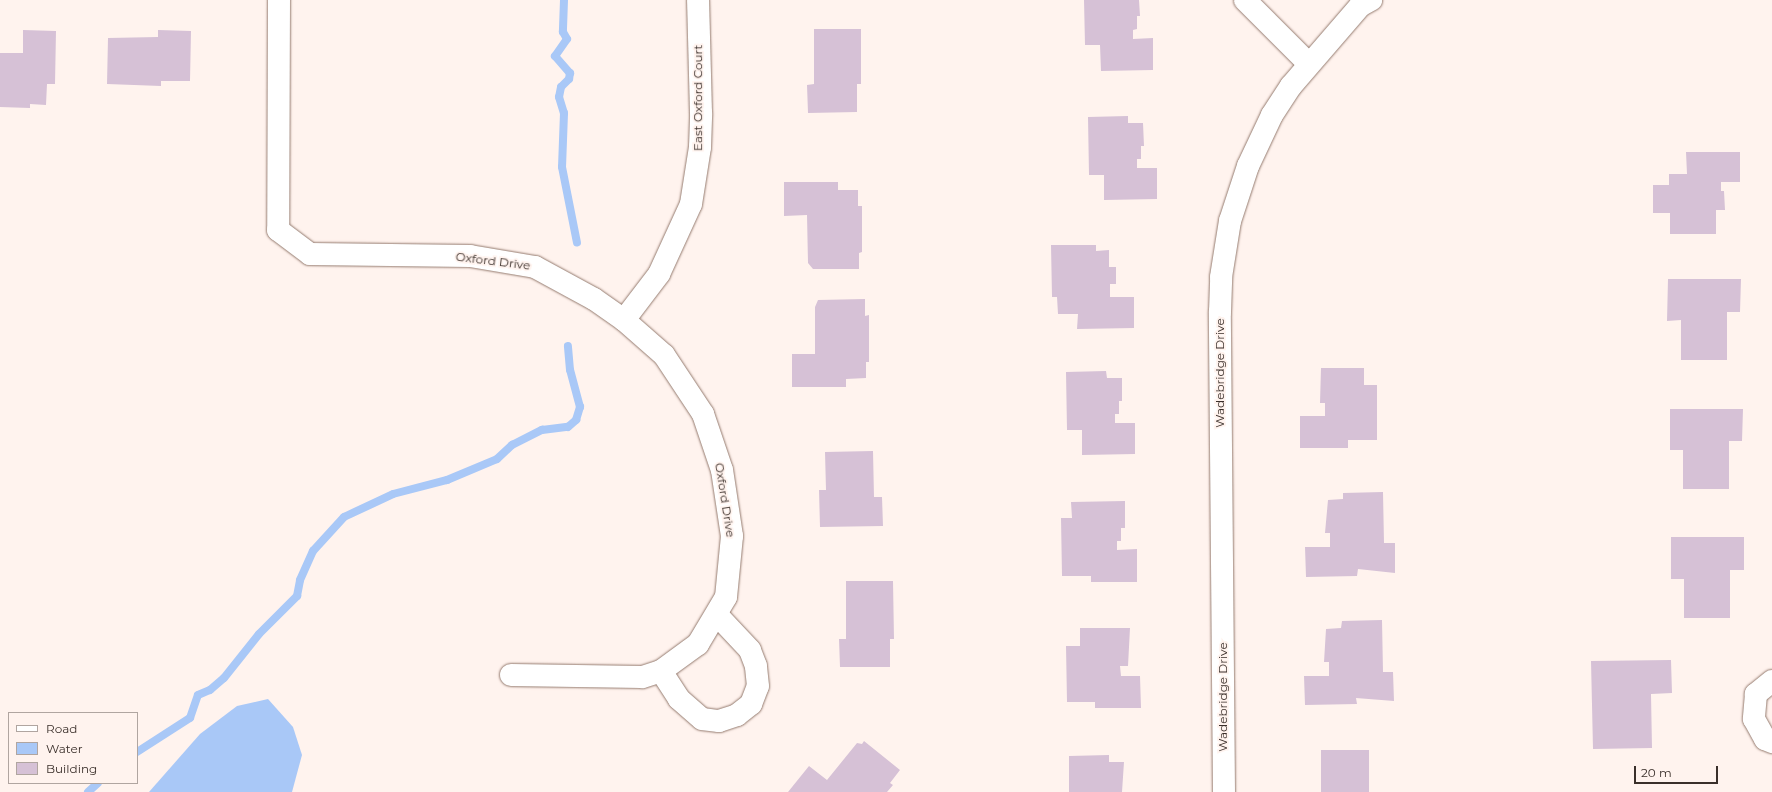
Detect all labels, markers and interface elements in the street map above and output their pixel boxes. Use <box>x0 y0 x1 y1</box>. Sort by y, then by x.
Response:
street label: East Oxford Court <box>691 45 705 151</box>
street label: Oxford Drive <box>455 249 531 273</box>
street label: Wadebridge Drive <box>1213 318 1227 428</box>
street label: Oxford Drive <box>712 462 738 538</box>
street label: Wadebridge Drive <box>1216 642 1230 752</box>
legend <box>8 712 138 784</box>
text: Road <box>46 721 77 736</box>
text: Water <box>46 741 82 756</box>
scale bar <box>1636 758 1720 784</box>
text: Building <box>46 761 97 776</box>
text: 20 m <box>1641 765 1672 780</box>

